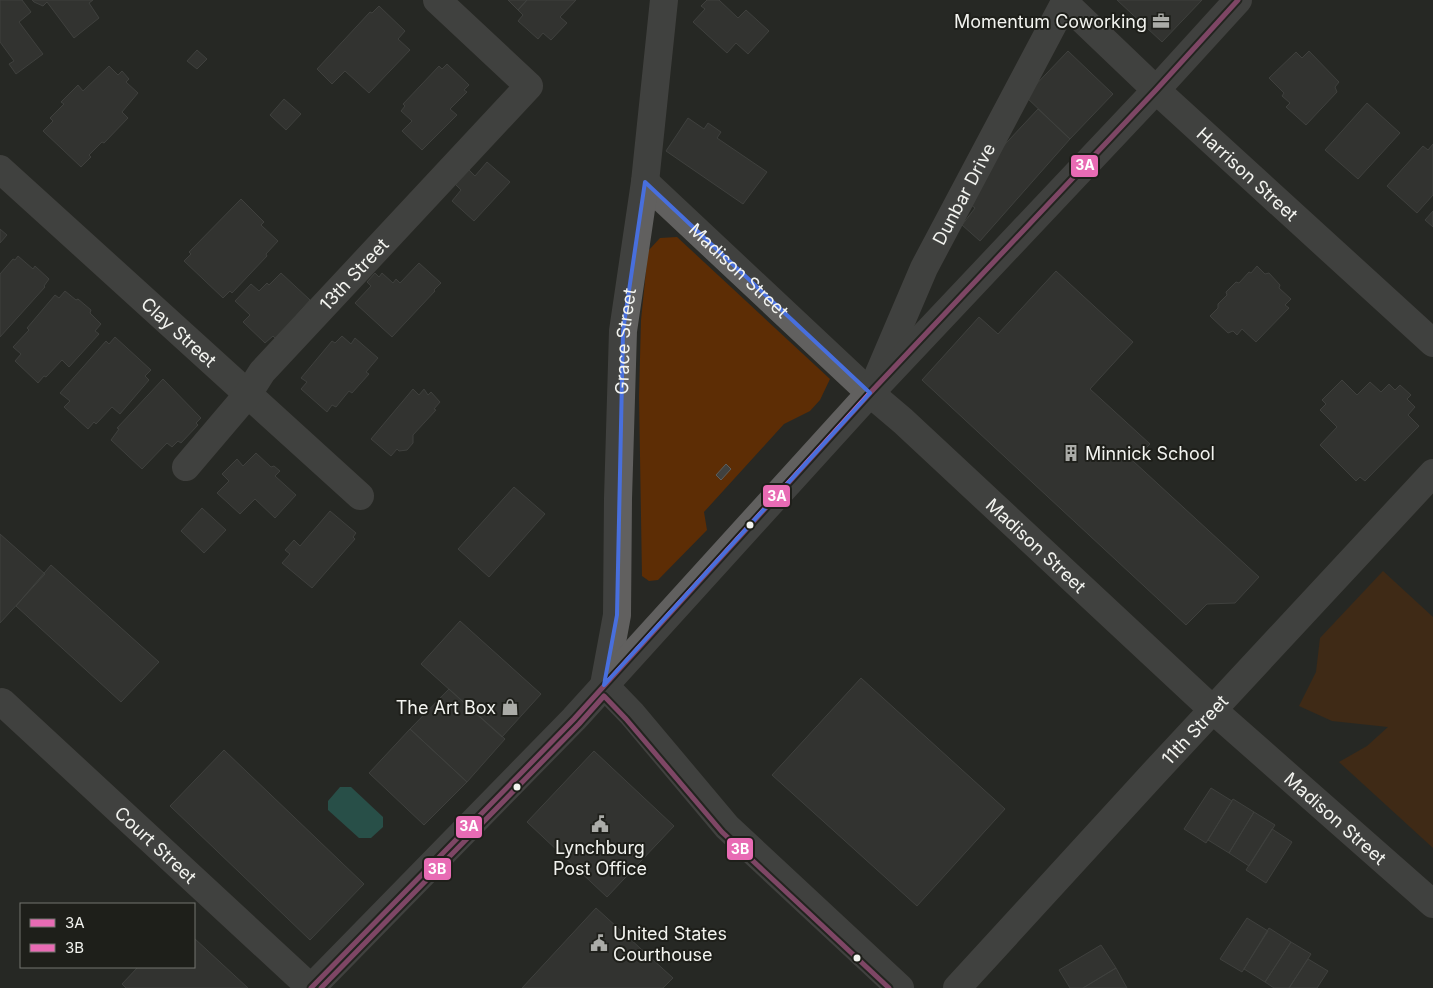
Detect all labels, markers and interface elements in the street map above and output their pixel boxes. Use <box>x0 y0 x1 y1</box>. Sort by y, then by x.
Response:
place label: Momentum Coworking <box>954 11 1147 32</box>
office icon: Momentum Coworking <box>1151 11 1171 31</box>
street label: Harrison Street <box>1193 123 1302 225</box>
street label: Dunbar Drive <box>928 139 999 248</box>
line badge: 3A <box>1070 154 1099 178</box>
text: 3A <box>1075 156 1095 173</box>
street label: Madison Street <box>685 219 793 322</box>
street label: 13th Street <box>315 233 392 314</box>
street label: Grace Street <box>611 287 640 395</box>
street label: Clay Street <box>138 293 221 371</box>
building icon: Minnick School <box>1061 443 1081 463</box>
place label: Minnick School <box>1085 443 1215 464</box>
line badge: 3A <box>762 484 791 508</box>
text: 3A <box>767 487 787 504</box>
street label: Madison Street <box>982 494 1091 597</box>
unlabelled marker <box>745 520 755 530</box>
street label: 11th Street <box>1157 690 1232 769</box>
place label: The Art Box <box>396 697 496 718</box>
shop icon: The Art Box <box>500 697 520 717</box>
street label: Madison Street <box>1280 768 1391 869</box>
unlabelled marker <box>512 782 522 792</box>
street label: Court Street <box>111 802 201 887</box>
public building icon: Lynchburg Post Office <box>590 814 610 834</box>
line badge: 3A <box>455 815 483 839</box>
text: 3A <box>459 817 479 834</box>
place label: Lynchburg Post Office <box>553 837 647 879</box>
line badge: 3B <box>726 837 754 861</box>
text: 3B <box>731 840 749 857</box>
line badge: 3B <box>423 857 452 881</box>
text: 3B <box>428 860 446 877</box>
legend <box>20 903 195 968</box>
text: 3A <box>65 913 85 932</box>
place label: United States Courthouse <box>613 923 727 965</box>
public building icon: United States Courthouse <box>589 933 609 953</box>
text: 3B <box>65 938 84 957</box>
unlabelled marker <box>852 953 862 963</box>

